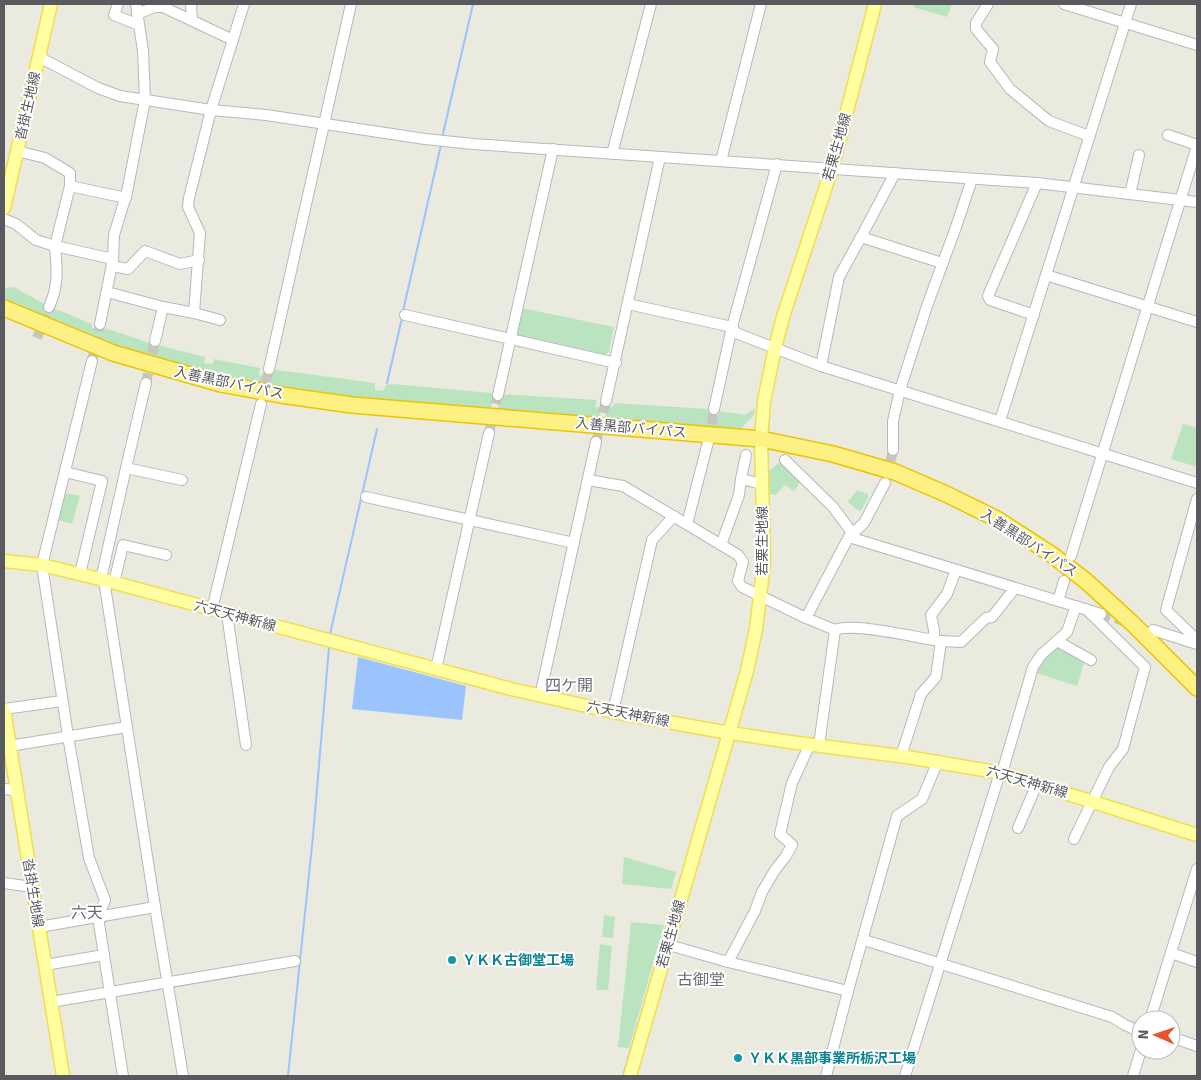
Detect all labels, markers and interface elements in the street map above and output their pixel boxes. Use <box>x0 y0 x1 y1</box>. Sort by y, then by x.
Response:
street label: 沓掛生地線 <box>12 70 44 142</box>
street label: 若栗生地線 <box>819 111 855 183</box>
street label: 入善黒部バイパス <box>173 363 285 403</box>
street label: 入善黒部バイパス <box>575 415 687 441</box>
street label: 入善黒部バイパス <box>978 505 1080 581</box>
street label: 若栗生地線 <box>754 506 771 576</box>
street label: 六天天神新線 <box>192 597 278 635</box>
district label: 四ケ開 <box>545 676 593 696</box>
street label: 六天天神新線 <box>585 698 671 730</box>
street label: 六天天神新線 <box>984 762 1070 802</box>
street label: 沓掛生地線 <box>19 857 47 929</box>
street label: 若栗生地線 <box>653 898 689 970</box>
district label: 六天 <box>71 903 103 923</box>
place label: ＹＫＫ古御堂工場 <box>462 952 574 969</box>
marker: ＹＫＫ古御堂工場 <box>446 954 458 966</box>
district label: 古御堂 <box>677 970 725 990</box>
north arrow <box>1131 1010 1181 1060</box>
text: N <box>1135 1029 1152 1040</box>
place label: ＹＫＫ黒部事業所栃沢工場 <box>748 1050 916 1067</box>
marker: ＹＫＫ黒部事業所栃沢工場 <box>732 1052 744 1064</box>

